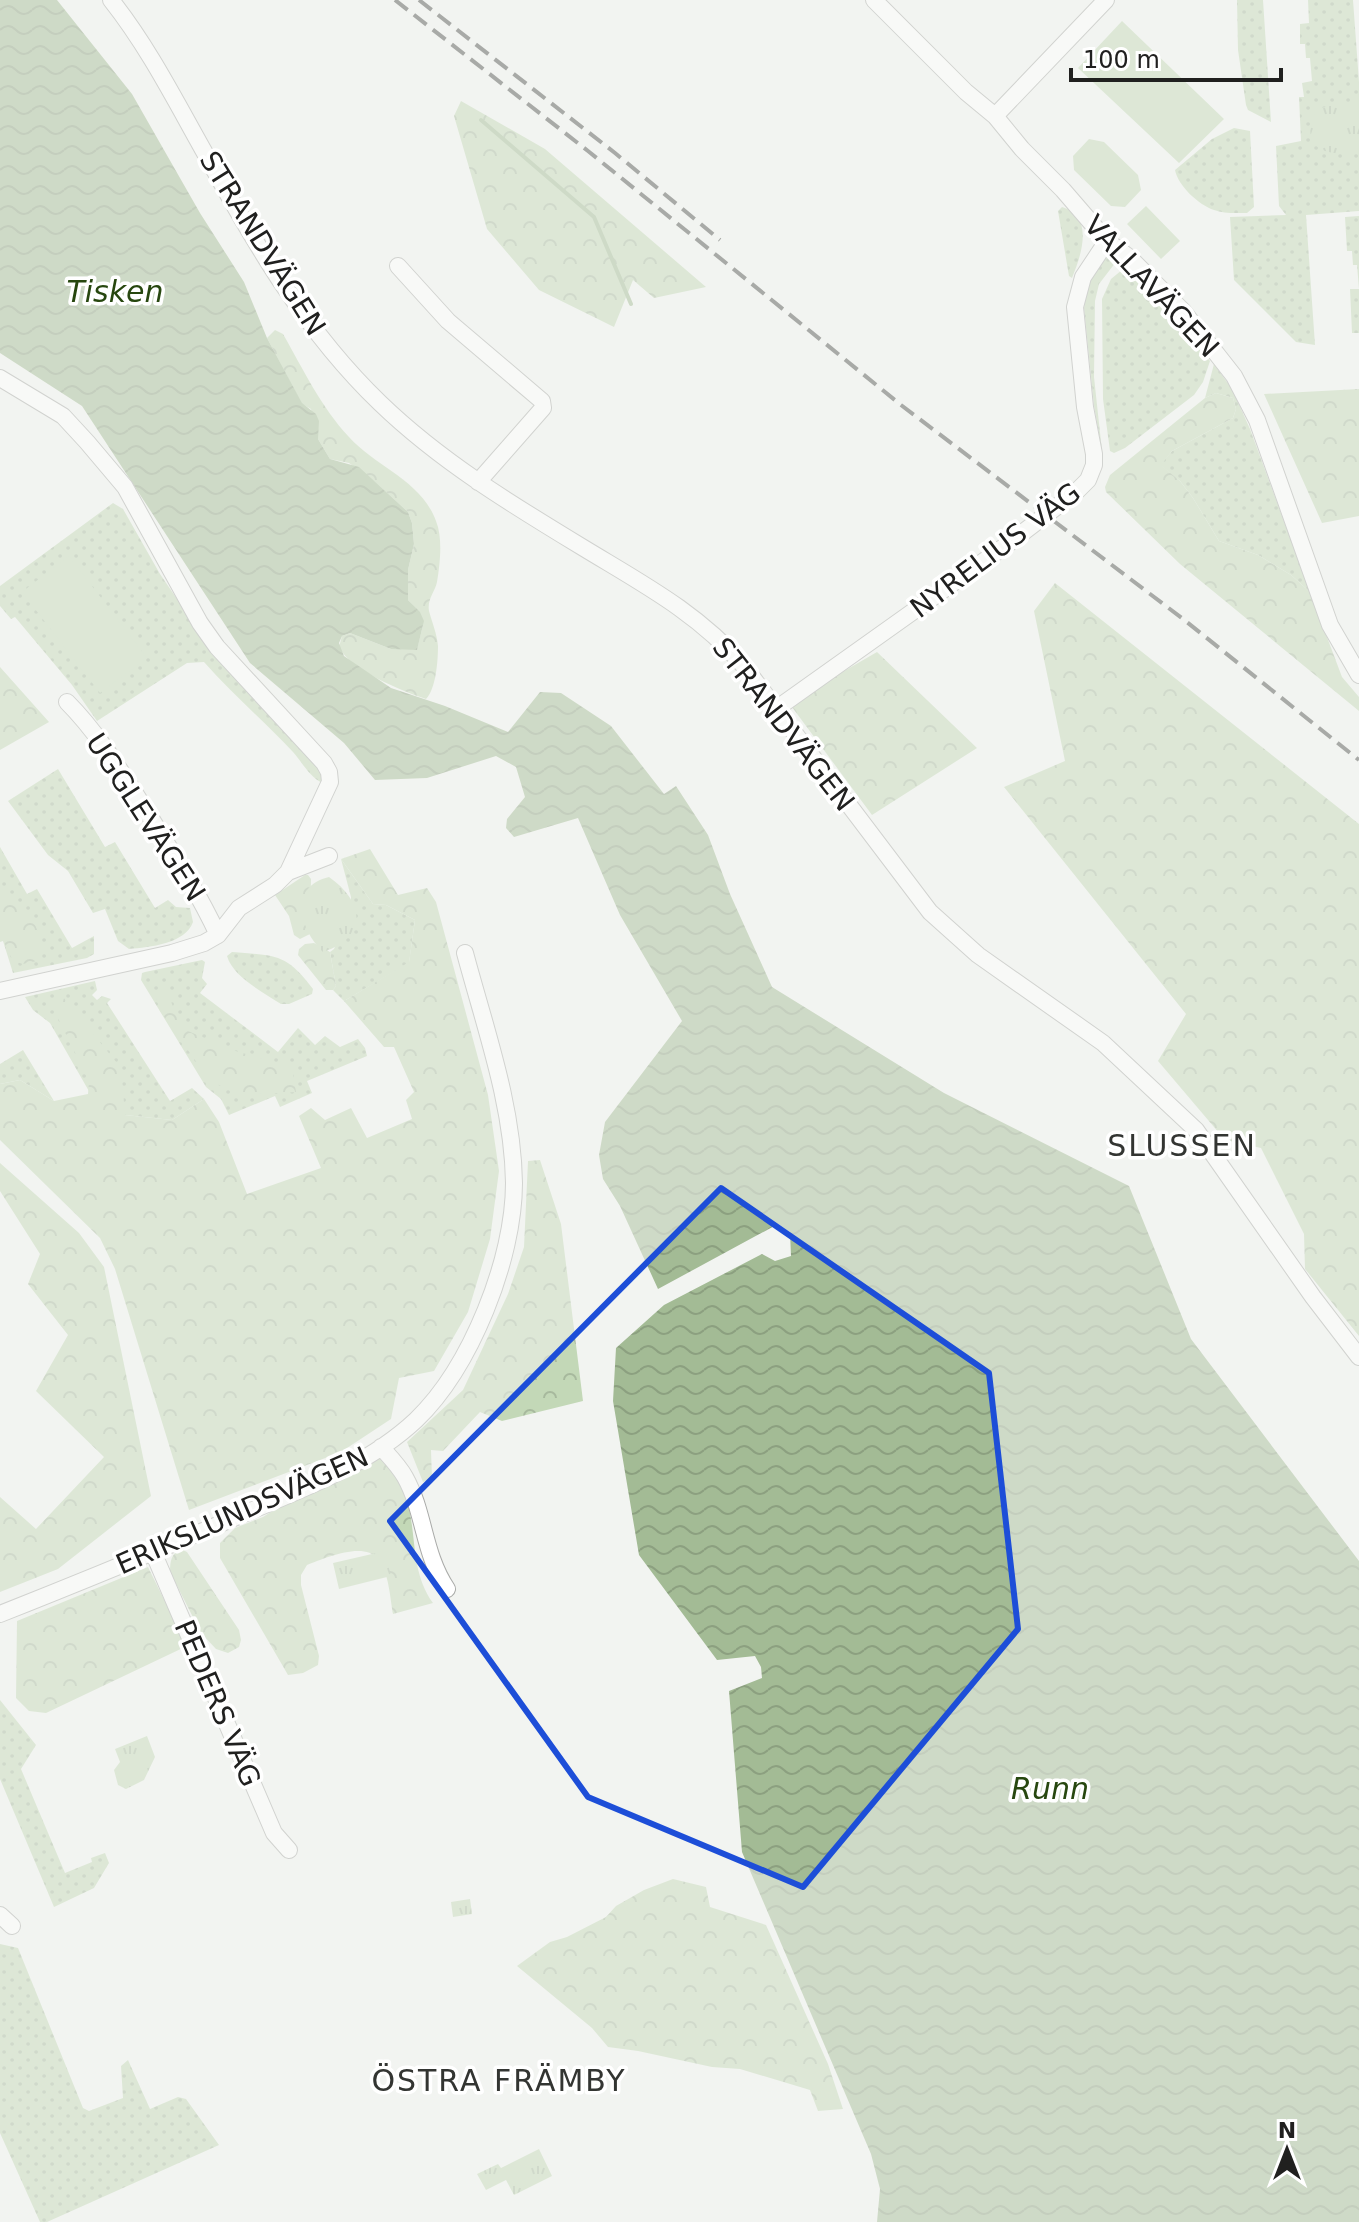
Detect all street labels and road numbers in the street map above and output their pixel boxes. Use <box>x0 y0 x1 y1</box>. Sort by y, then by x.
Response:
street label: STRANDVÄGEN <box>193 145 332 341</box>
street label: VALLAVÄGEN <box>1077 209 1226 364</box>
street label: NYRELIUS VÄG <box>904 476 1087 625</box>
street label: STRANDVÄGEN <box>706 631 861 817</box>
street label: UGGLEVÄGEN <box>79 727 212 907</box>
street label: ERIKSLUNDSVÄGEN <box>111 1440 374 1581</box>
street label: PEDERS VÄG <box>168 1615 267 1791</box>

